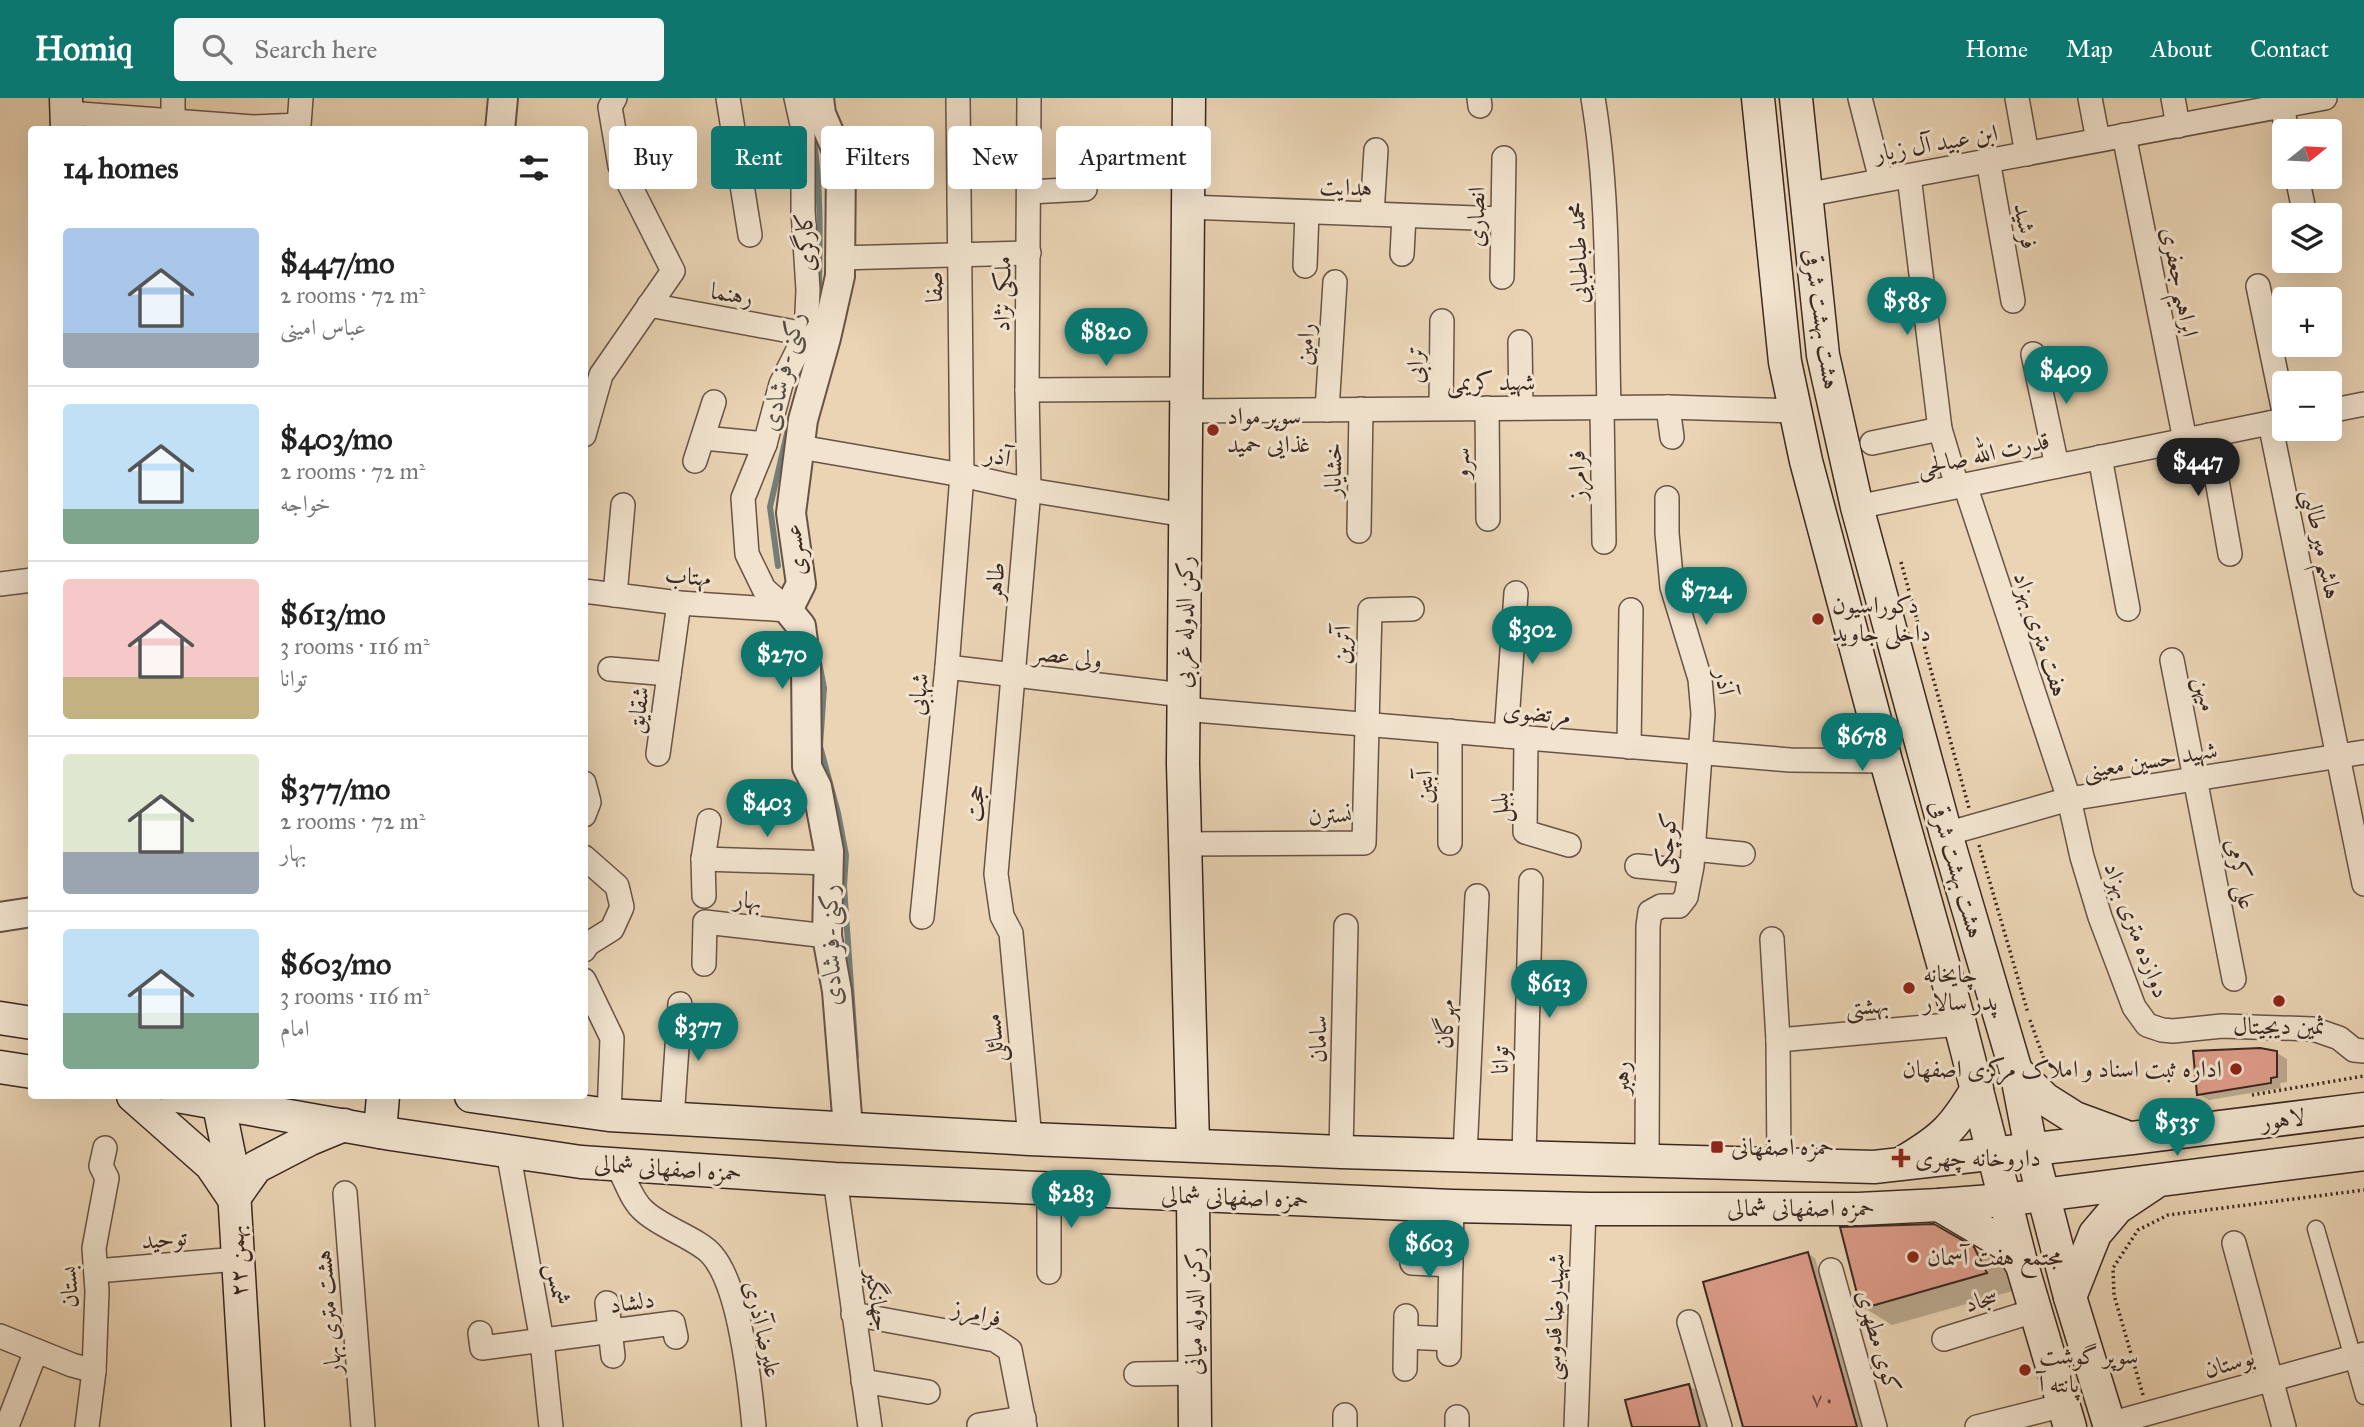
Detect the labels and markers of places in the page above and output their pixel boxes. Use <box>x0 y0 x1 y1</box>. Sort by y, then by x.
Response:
pin: $585 <box>1866 278 1948 337</box>
pin: $820 <box>1065 308 1147 368</box>
pin: $409 <box>2025 346 2107 406</box>
place label: سوپر مواد غذایی حمید <box>1227 401 1310 459</box>
marker: سوپر مواد غذایی حمید <box>1205 422 1221 438</box>
pin: $447 <box>2157 438 2239 498</box>
pin: $724 <box>1665 568 1747 627</box>
place label: دکوراسیون داخلی جاوید <box>1832 590 1931 650</box>
pin: $302 <box>1491 606 1573 666</box>
marker: دکوراسیون داخلی جاوید <box>1810 611 1826 627</box>
pin: $270 <box>741 632 823 691</box>
pin: $678 <box>1821 714 1903 773</box>
pin: $403 <box>726 780 808 839</box>
place label: چایخانه پدر سالار <box>1921 959 1997 1019</box>
pin: $613 <box>1508 960 1590 1020</box>
marker: چایخانه پدر سالار <box>1901 980 1917 996</box>
marker: ثمین دیجیتال <box>2271 993 2287 1009</box>
pin: $377 <box>657 1004 739 1063</box>
place label: ثمین دیجیتال <box>2233 1011 2325 1041</box>
place label: اداره ثبت اسناد و املاک مرکزی اصفهان <box>1902 1054 2222 1086</box>
marker: اداره ثبت اسناد و املاک مرکزی اصفهان <box>2228 1061 2244 1077</box>
pin: $535 <box>2136 1098 2218 1158</box>
place label: حمزه اصفهانی <box>1731 1132 1834 1162</box>
marker: حمزه اصفهانی <box>1709 1139 1725 1155</box>
place label: داروخانه چهری <box>1915 1143 2041 1174</box>
marker: داروخانه چهری <box>1893 1150 1909 1166</box>
pin: $283 <box>1030 1170 1112 1230</box>
pin: $603 <box>1388 1220 1470 1280</box>
place label: مجتمع هفت آسمان <box>1927 1242 2063 1279</box>
marker: مجتمع هفت آسمان <box>1905 1249 1921 1265</box>
place label: سوپر گوشت پانته آ <box>2035 1341 2138 1401</box>
marker: سوپر گوشت پانته آ <box>2017 1362 2033 1378</box>

